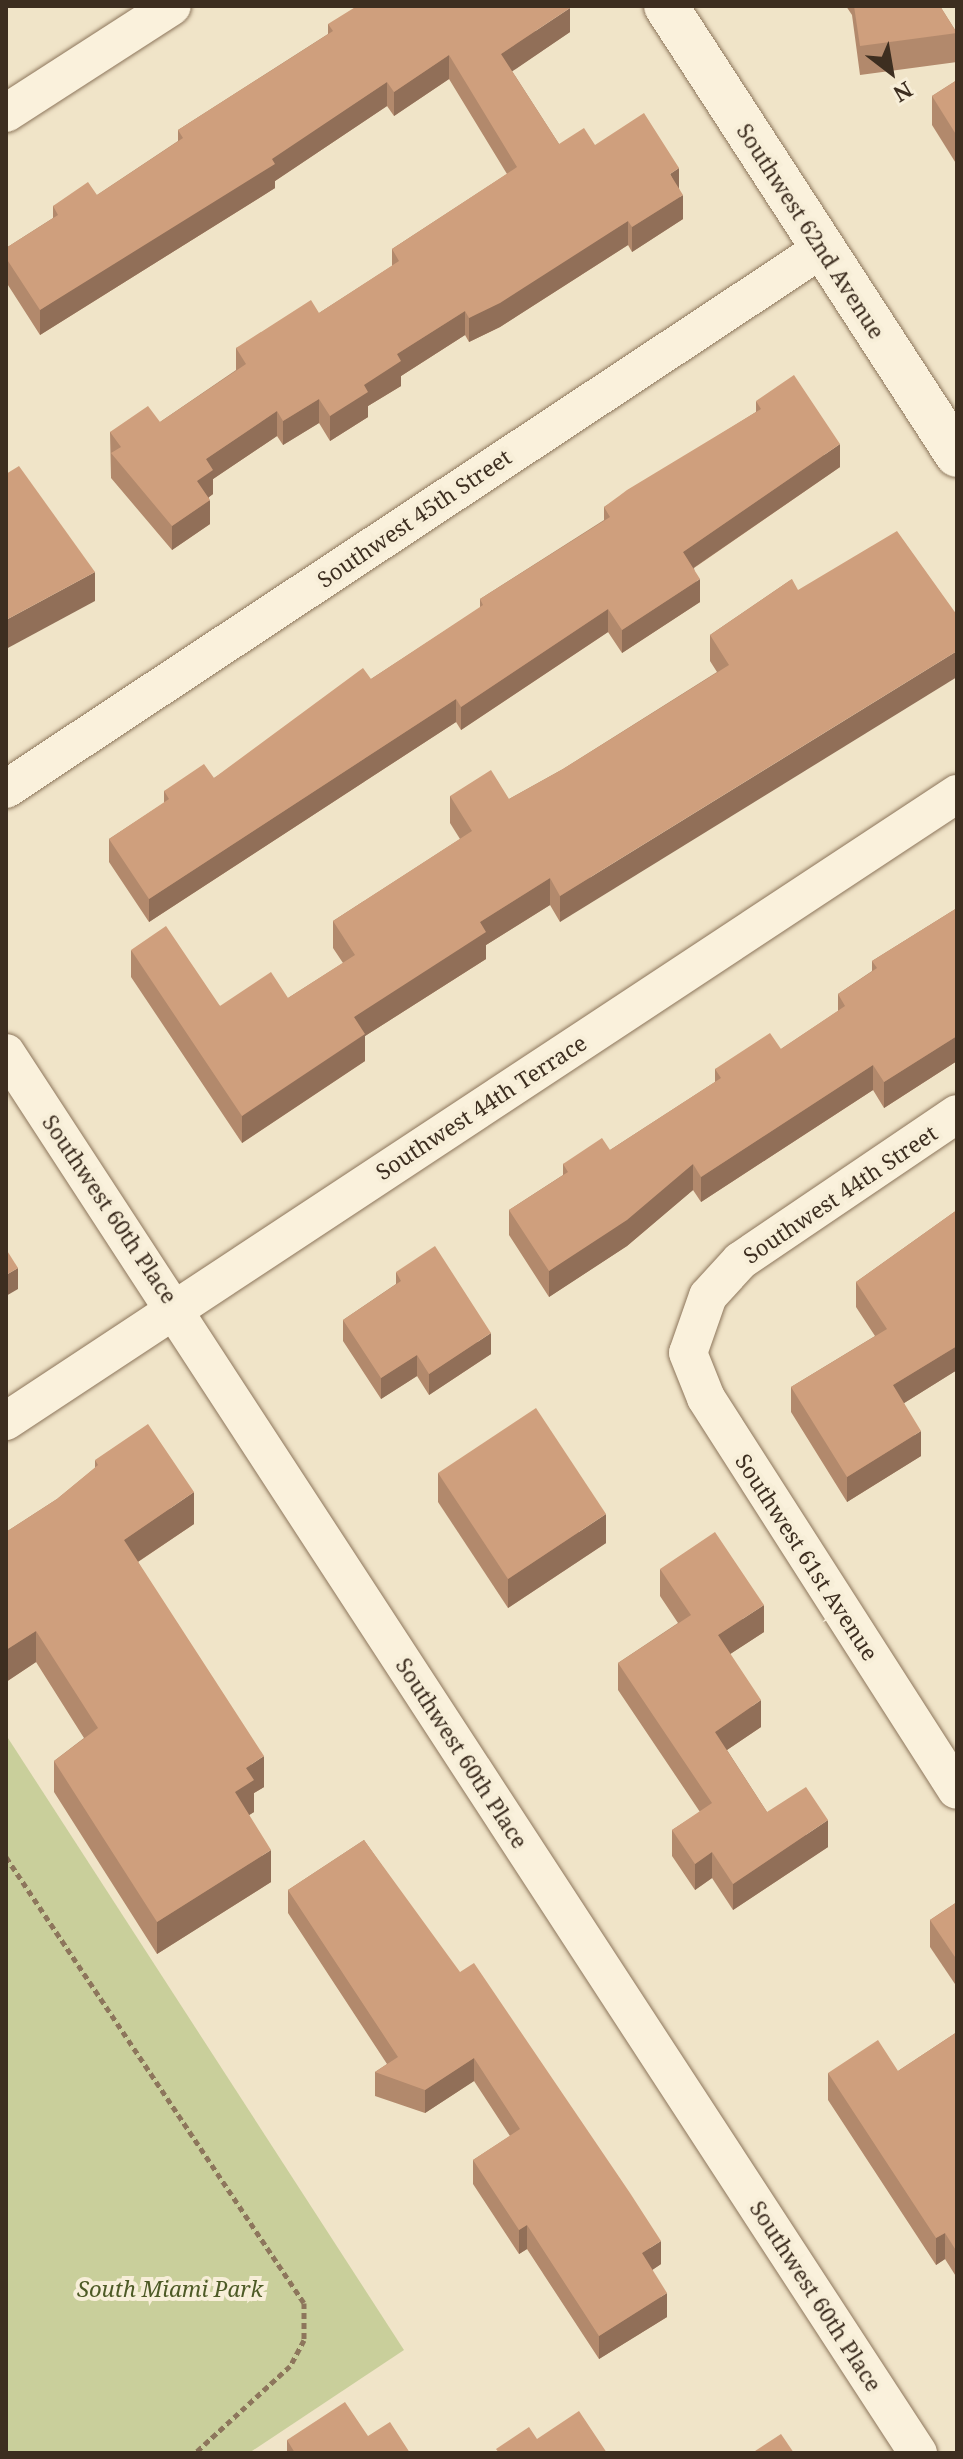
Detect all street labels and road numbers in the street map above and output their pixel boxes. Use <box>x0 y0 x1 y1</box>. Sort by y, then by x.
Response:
street label: Southwest 62nd Avenue <box>732 119 890 343</box>
street label: Southwest 45th Street <box>312 443 516 593</box>
street label: Southwest 44th Terrace <box>371 1029 591 1185</box>
street label: Southwest 60th Place <box>37 1110 183 1308</box>
street label: Southwest 44th Street <box>738 1119 942 1269</box>
street label: Southwest 61st Avenue <box>730 1449 884 1665</box>
street label: Southwest 60th Place <box>391 1653 533 1853</box>
street label: Southwest 60th Place <box>745 2196 887 2396</box>

